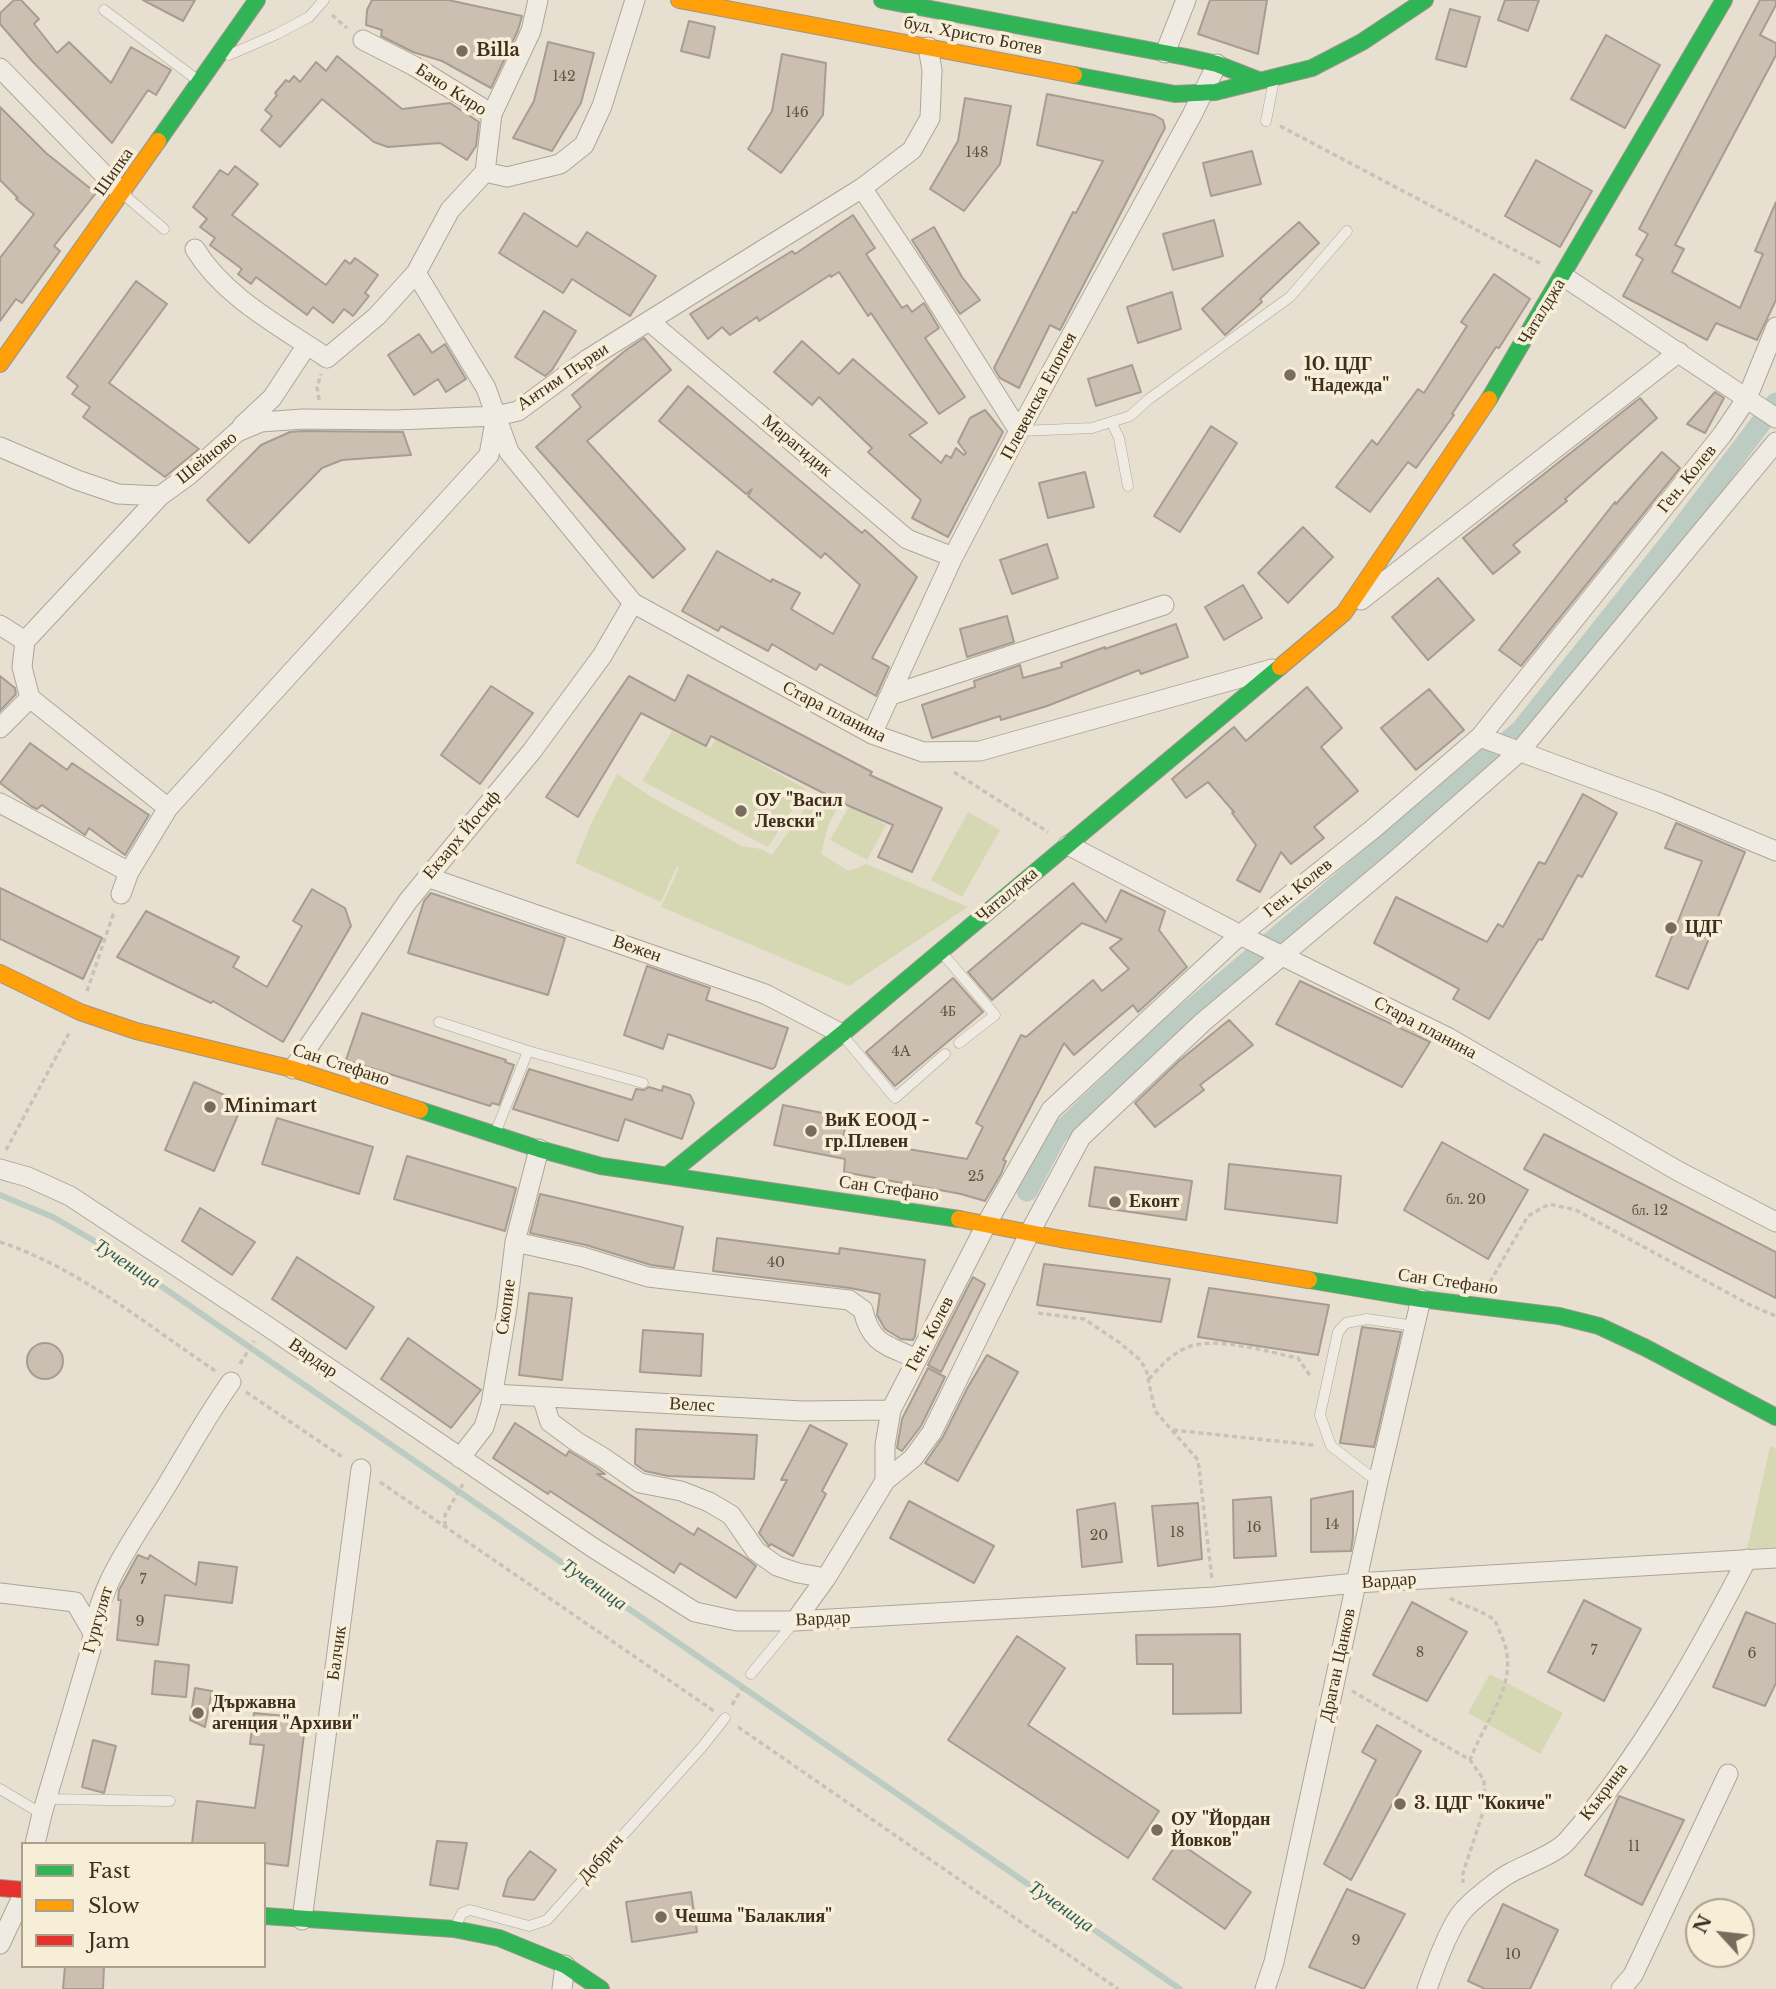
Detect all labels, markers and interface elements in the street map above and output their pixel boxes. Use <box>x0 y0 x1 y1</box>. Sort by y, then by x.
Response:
street label: бул. Христо Ботев <box>902 12 1044 60</box>
place label: Billa <box>476 40 520 62</box>
marker: Billa <box>454 43 470 59</box>
street label: Бачо Киро <box>411 59 491 121</box>
house number: 142 <box>552 69 576 85</box>
house number: 146 <box>785 105 809 121</box>
street label: Шипка <box>90 144 138 200</box>
house number: 148 <box>966 145 988 161</box>
street label: Чаталджа <box>1514 275 1570 349</box>
street label: Плевенска Епопея <box>996 329 1082 463</box>
street label: Антим Първи <box>513 338 613 416</box>
place label: 10. ЦДГ "Надежда" <box>1304 354 1389 396</box>
marker: 10. ЦДГ "Надежда" <box>1282 367 1298 383</box>
street label: Марагидик <box>757 410 837 482</box>
street label: Шейново <box>172 427 242 489</box>
street label: Ген. Колев <box>1653 440 1721 518</box>
street label: Стара планина <box>779 677 889 747</box>
street label: Екзарх Йосиф <box>419 786 505 884</box>
place label: ОУ "Васил Левски" <box>755 790 843 832</box>
marker: ОУ "Васил Левски" <box>733 803 749 819</box>
street label: Ген. Колев <box>1259 854 1337 922</box>
street label: Чаталджа <box>972 863 1042 927</box>
place label: ЦДГ <box>1685 917 1723 939</box>
marker: ЦДГ <box>1663 920 1679 936</box>
street label: Вежен <box>610 931 664 967</box>
street label: Стара планина <box>1370 992 1480 1064</box>
house number: 4Б <box>940 1004 956 1020</box>
street label: Сан Стефано <box>290 1039 392 1091</box>
house number: 4A <box>892 1044 910 1060</box>
place label: Minimart <box>224 1096 317 1118</box>
marker: Minimart <box>202 1099 218 1115</box>
place label: ВиК ЕООД - гр.Плевен <box>825 1110 930 1152</box>
marker: ВиК ЕООД - гр.Плевен <box>803 1123 819 1139</box>
house number: 25 <box>968 1169 984 1185</box>
street label: Сан Стефано <box>838 1171 940 1207</box>
place label: Еконт <box>1129 1191 1179 1213</box>
house number: бл. 20 <box>1446 1192 1486 1208</box>
marker: Еконт <box>1107 1194 1123 1210</box>
house number: бл. 12 <box>1632 1203 1668 1219</box>
water label: Тученица <box>90 1234 164 1294</box>
house number: 40 <box>767 1255 785 1271</box>
street label: Сан Стефано <box>1397 1264 1499 1300</box>
street label: Скопие <box>491 1278 521 1336</box>
street label: Ген. Колев <box>901 1293 959 1375</box>
street label: Вардар <box>284 1333 342 1383</box>
street label: Велес <box>669 1393 715 1417</box>
house number: 14 <box>1325 1517 1339 1533</box>
house number: 16 <box>1246 1520 1262 1536</box>
house number: 18 <box>1170 1525 1184 1541</box>
house number: 20 <box>1090 1528 1108 1544</box>
water label: Тученица <box>557 1554 631 1616</box>
street label: Вардар <box>1361 1568 1417 1594</box>
house number: 7 <box>139 1572 147 1588</box>
street label: Гургулят <box>78 1584 118 1656</box>
street label: Драган Цанков <box>1315 1606 1361 1724</box>
street label: Вардар <box>795 1607 851 1631</box>
house number: 9 <box>135 1614 145 1630</box>
street label: Балчик <box>322 1624 352 1682</box>
house number: 7 <box>1590 1643 1598 1659</box>
house number: 8 <box>1416 1645 1424 1661</box>
house number: 6 <box>1747 1646 1757 1662</box>
place label: Държавна агенция "Архиви" <box>212 1692 359 1734</box>
marker: Държавна агенция "Архиви" <box>190 1705 206 1721</box>
street label: Къкрина <box>1575 1759 1633 1825</box>
place label: 3. ЦДГ "Кокиче" <box>1414 1793 1552 1815</box>
marker: 3. ЦДГ "Кокиче" <box>1392 1796 1408 1812</box>
place label: ОУ "Йордан Йовков" <box>1171 1809 1270 1852</box>
marker: ОУ "Йордан Йовков" <box>1149 1822 1165 1838</box>
street label: Добрич <box>574 1830 628 1888</box>
house number: 11 <box>1628 1839 1640 1855</box>
legend <box>21 1842 266 1968</box>
text: Fast <box>88 1858 130 1884</box>
water label: Тученица <box>1024 1876 1098 1938</box>
text: Slow <box>88 1893 140 1919</box>
north arrow <box>1685 1898 1755 1968</box>
place label: Чешма "Балаклия" <box>675 1906 832 1928</box>
marker: Чешма "Балаклия" <box>653 1909 669 1925</box>
text: N <box>1688 1911 1717 1937</box>
text: Jam <box>88 1928 130 1954</box>
house number: 9 <box>1351 1933 1361 1949</box>
house number: 10 <box>1505 1947 1521 1963</box>

